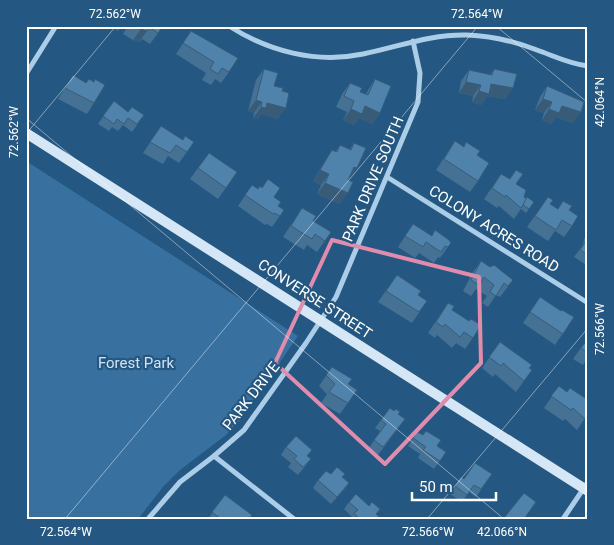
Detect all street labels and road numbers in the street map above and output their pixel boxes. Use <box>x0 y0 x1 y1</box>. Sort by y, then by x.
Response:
street label: PARK DRIVE SOUTH <box>338 114 408 244</box>
street label: COLONY ACRES ROAD <box>426 182 562 276</box>
street label: CONVERSE STREET <box>255 255 376 343</box>
street label: PARK DRIVE <box>219 358 284 434</box>

